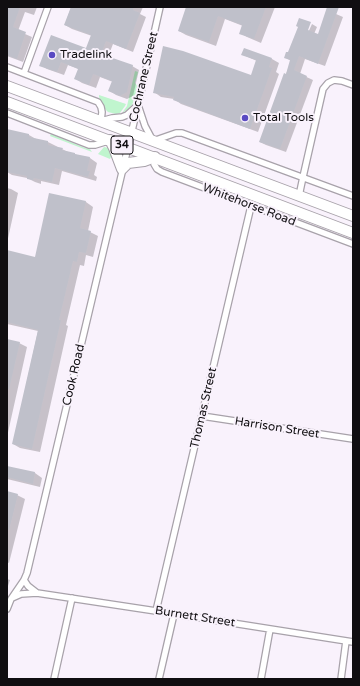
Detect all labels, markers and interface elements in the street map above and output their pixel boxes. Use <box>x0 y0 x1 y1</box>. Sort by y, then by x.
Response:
street label: Cochrane Street <box>127 31 161 123</box>
place label: Tradelink <box>60 48 112 62</box>
marker: Tradelink <box>47 50 57 60</box>
place label: Total Tools <box>253 111 314 125</box>
marker: Total Tools <box>240 113 250 123</box>
road number: 34 <box>111 136 133 154</box>
street label: Whitehorse Road <box>200 181 298 229</box>
street label: Cook Road <box>60 343 88 407</box>
street label: Thomas Street <box>188 366 220 450</box>
street label: Harrison Street <box>234 414 320 442</box>
street label: Burnett Street <box>154 604 236 630</box>

